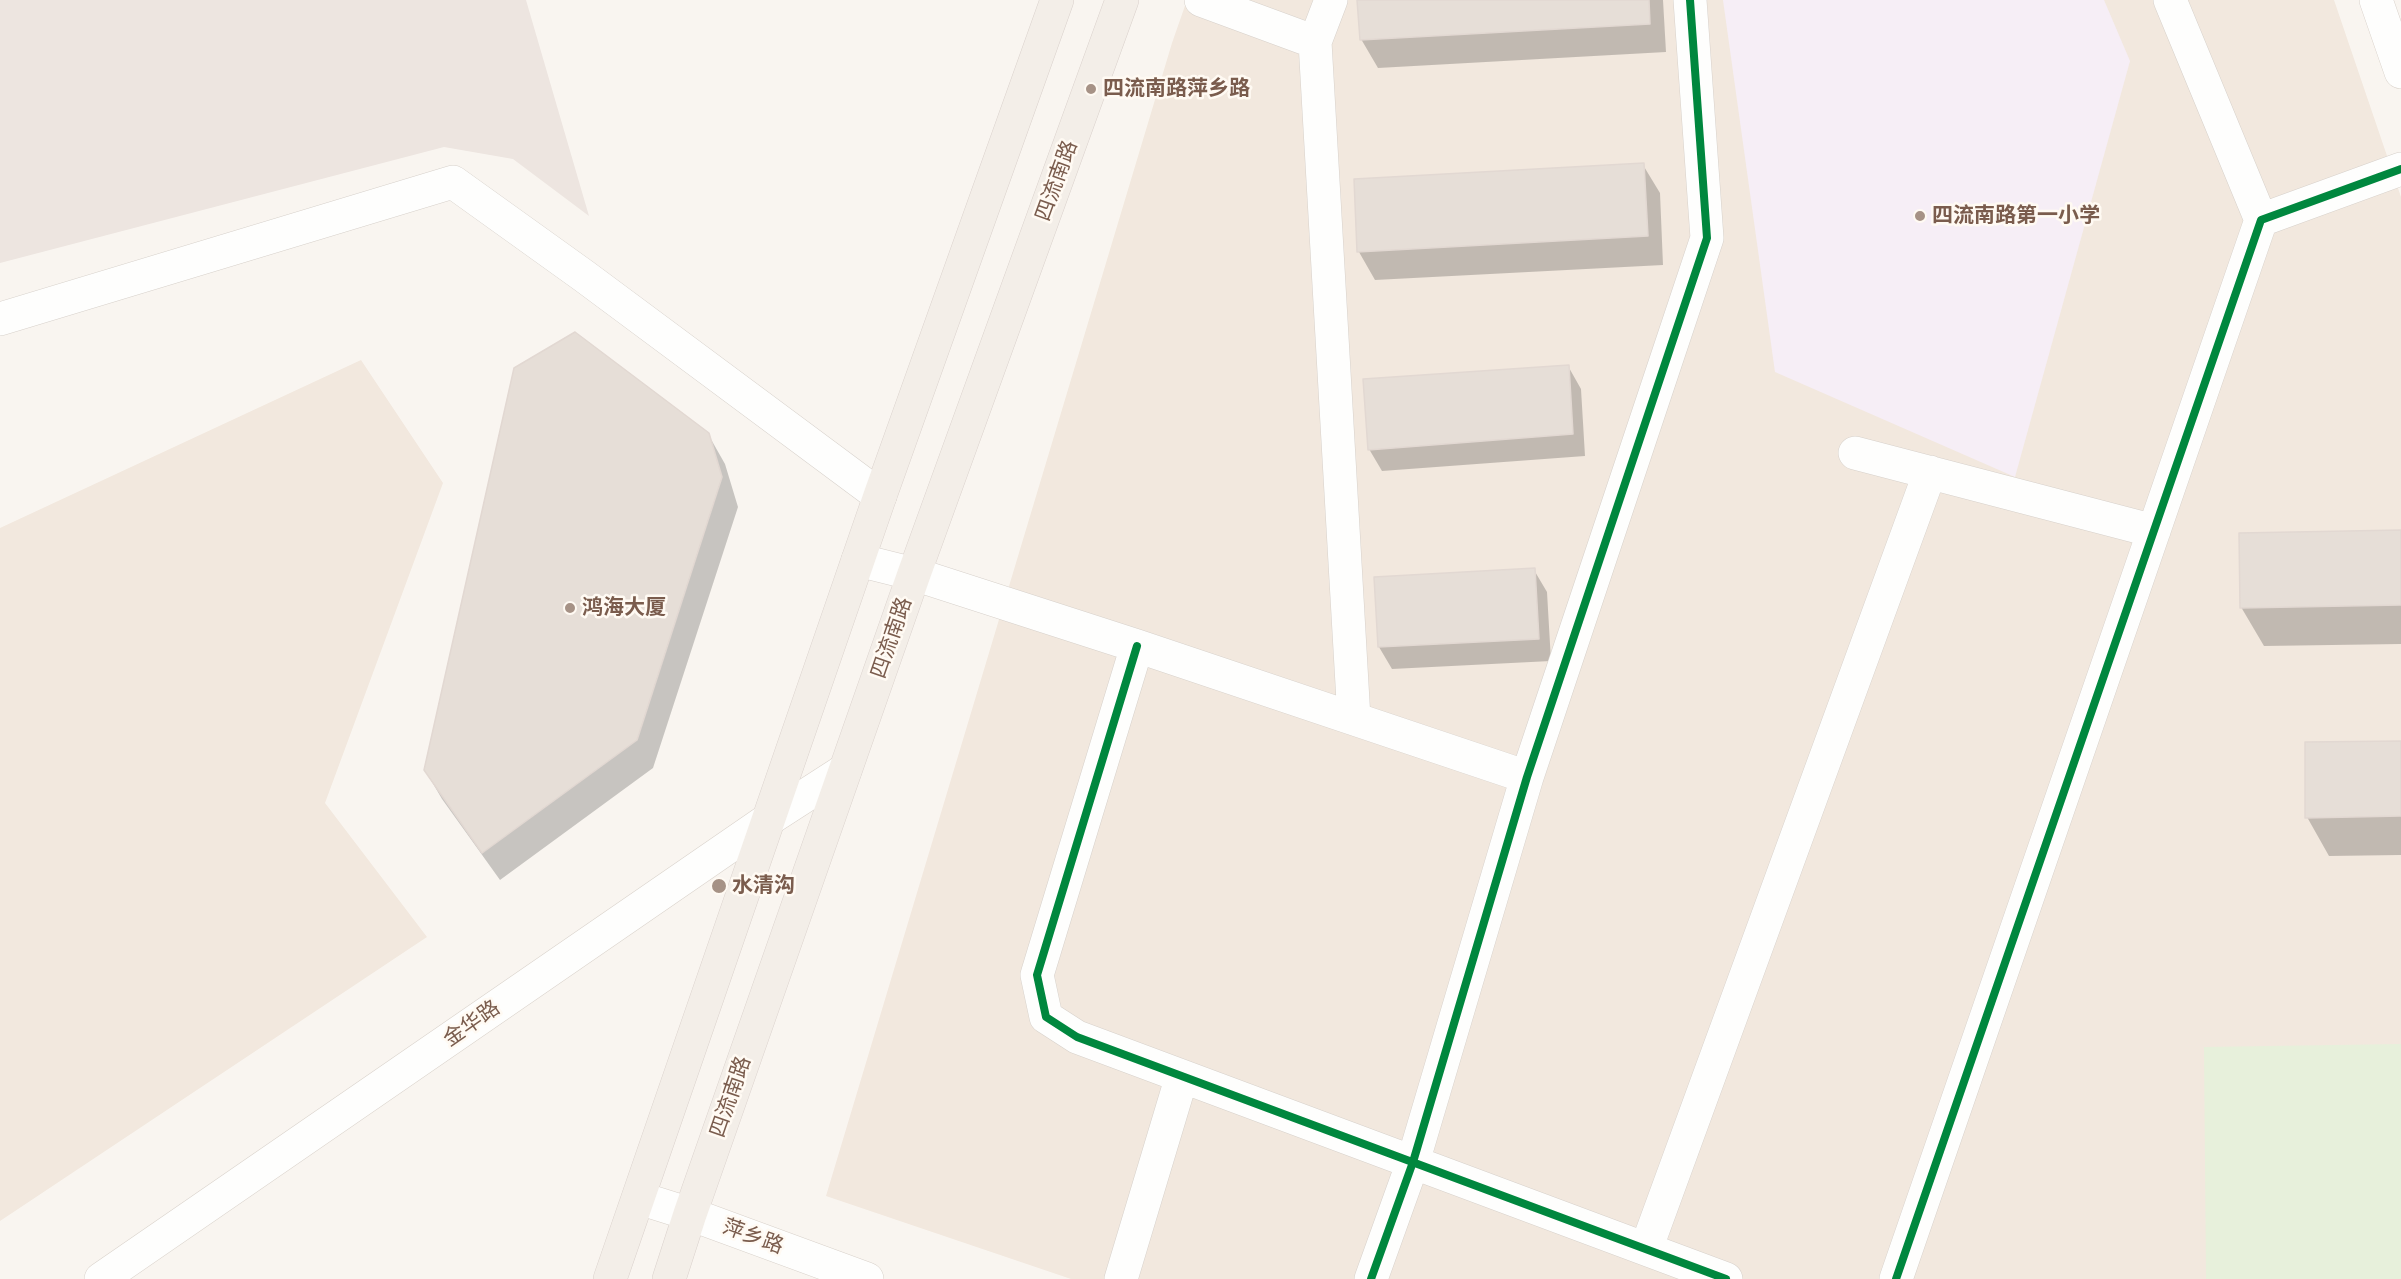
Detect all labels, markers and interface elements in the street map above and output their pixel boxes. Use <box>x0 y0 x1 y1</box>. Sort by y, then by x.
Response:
place label: 四流南路萍乡路 <box>1103 76 1250 102</box>
marker: 四流南路萍乡路 <box>1084 82 1098 96</box>
street label: 四流南路 <box>1031 137 1083 225</box>
place label: 四流南路第一小学 <box>1932 203 2100 229</box>
marker: 四流南路第一小学 <box>1913 209 1927 223</box>
street label: 四流南路 <box>866 594 918 682</box>
place label: 鸿海大厦 <box>582 595 666 621</box>
marker: 鸿海大厦 <box>563 601 577 615</box>
place label: 水清沟 <box>732 873 795 899</box>
marker: 水清沟 <box>710 877 728 895</box>
street label: 金华路 <box>439 996 505 1052</box>
street label: 四流南路 <box>705 1053 757 1141</box>
street label: 萍乡路 <box>719 1214 787 1260</box>

